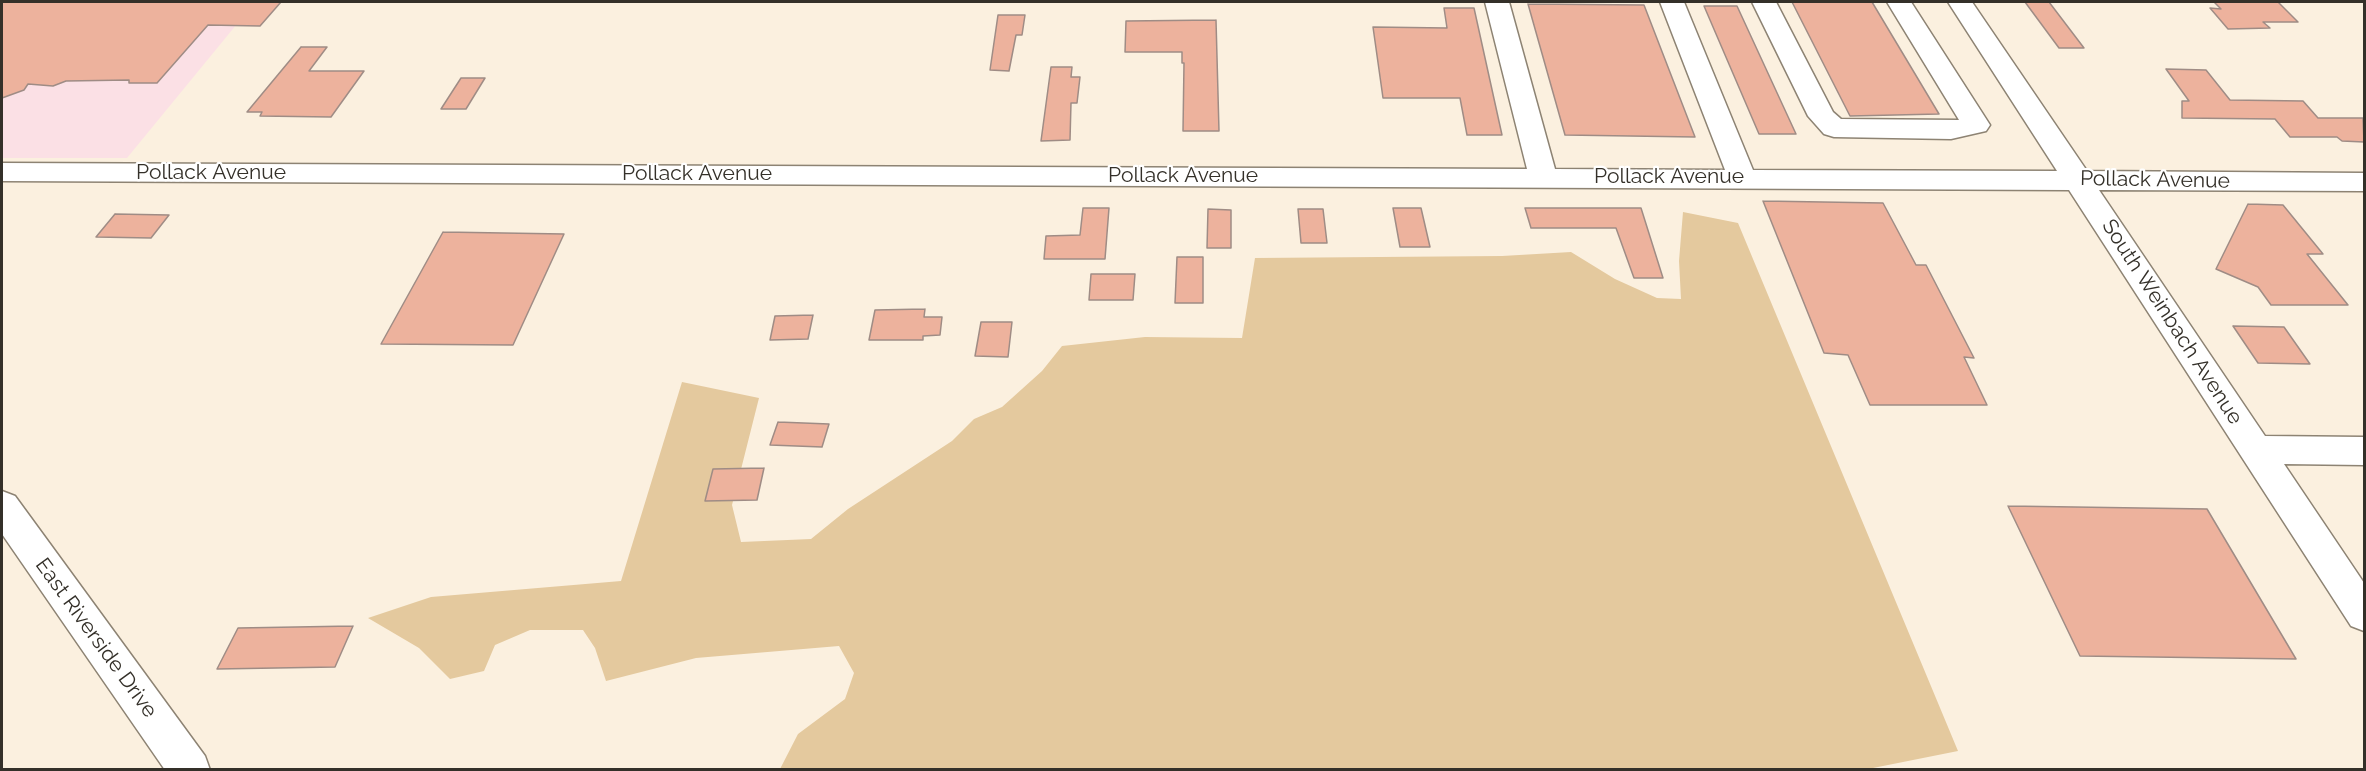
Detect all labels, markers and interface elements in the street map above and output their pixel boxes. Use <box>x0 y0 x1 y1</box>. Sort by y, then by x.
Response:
street label: Pollack Avenue <box>136 160 286 186</box>
street label: Pollack Avenue <box>622 161 772 187</box>
street label: Pollack Avenue <box>1108 163 1258 189</box>
street label: Pollack Avenue <box>1594 164 1744 190</box>
street label: Pollack Avenue <box>2080 166 2230 194</box>
street label: South Weinbach Avenue <box>2096 215 2248 429</box>
street label: East Riverside Drive <box>30 553 162 723</box>

